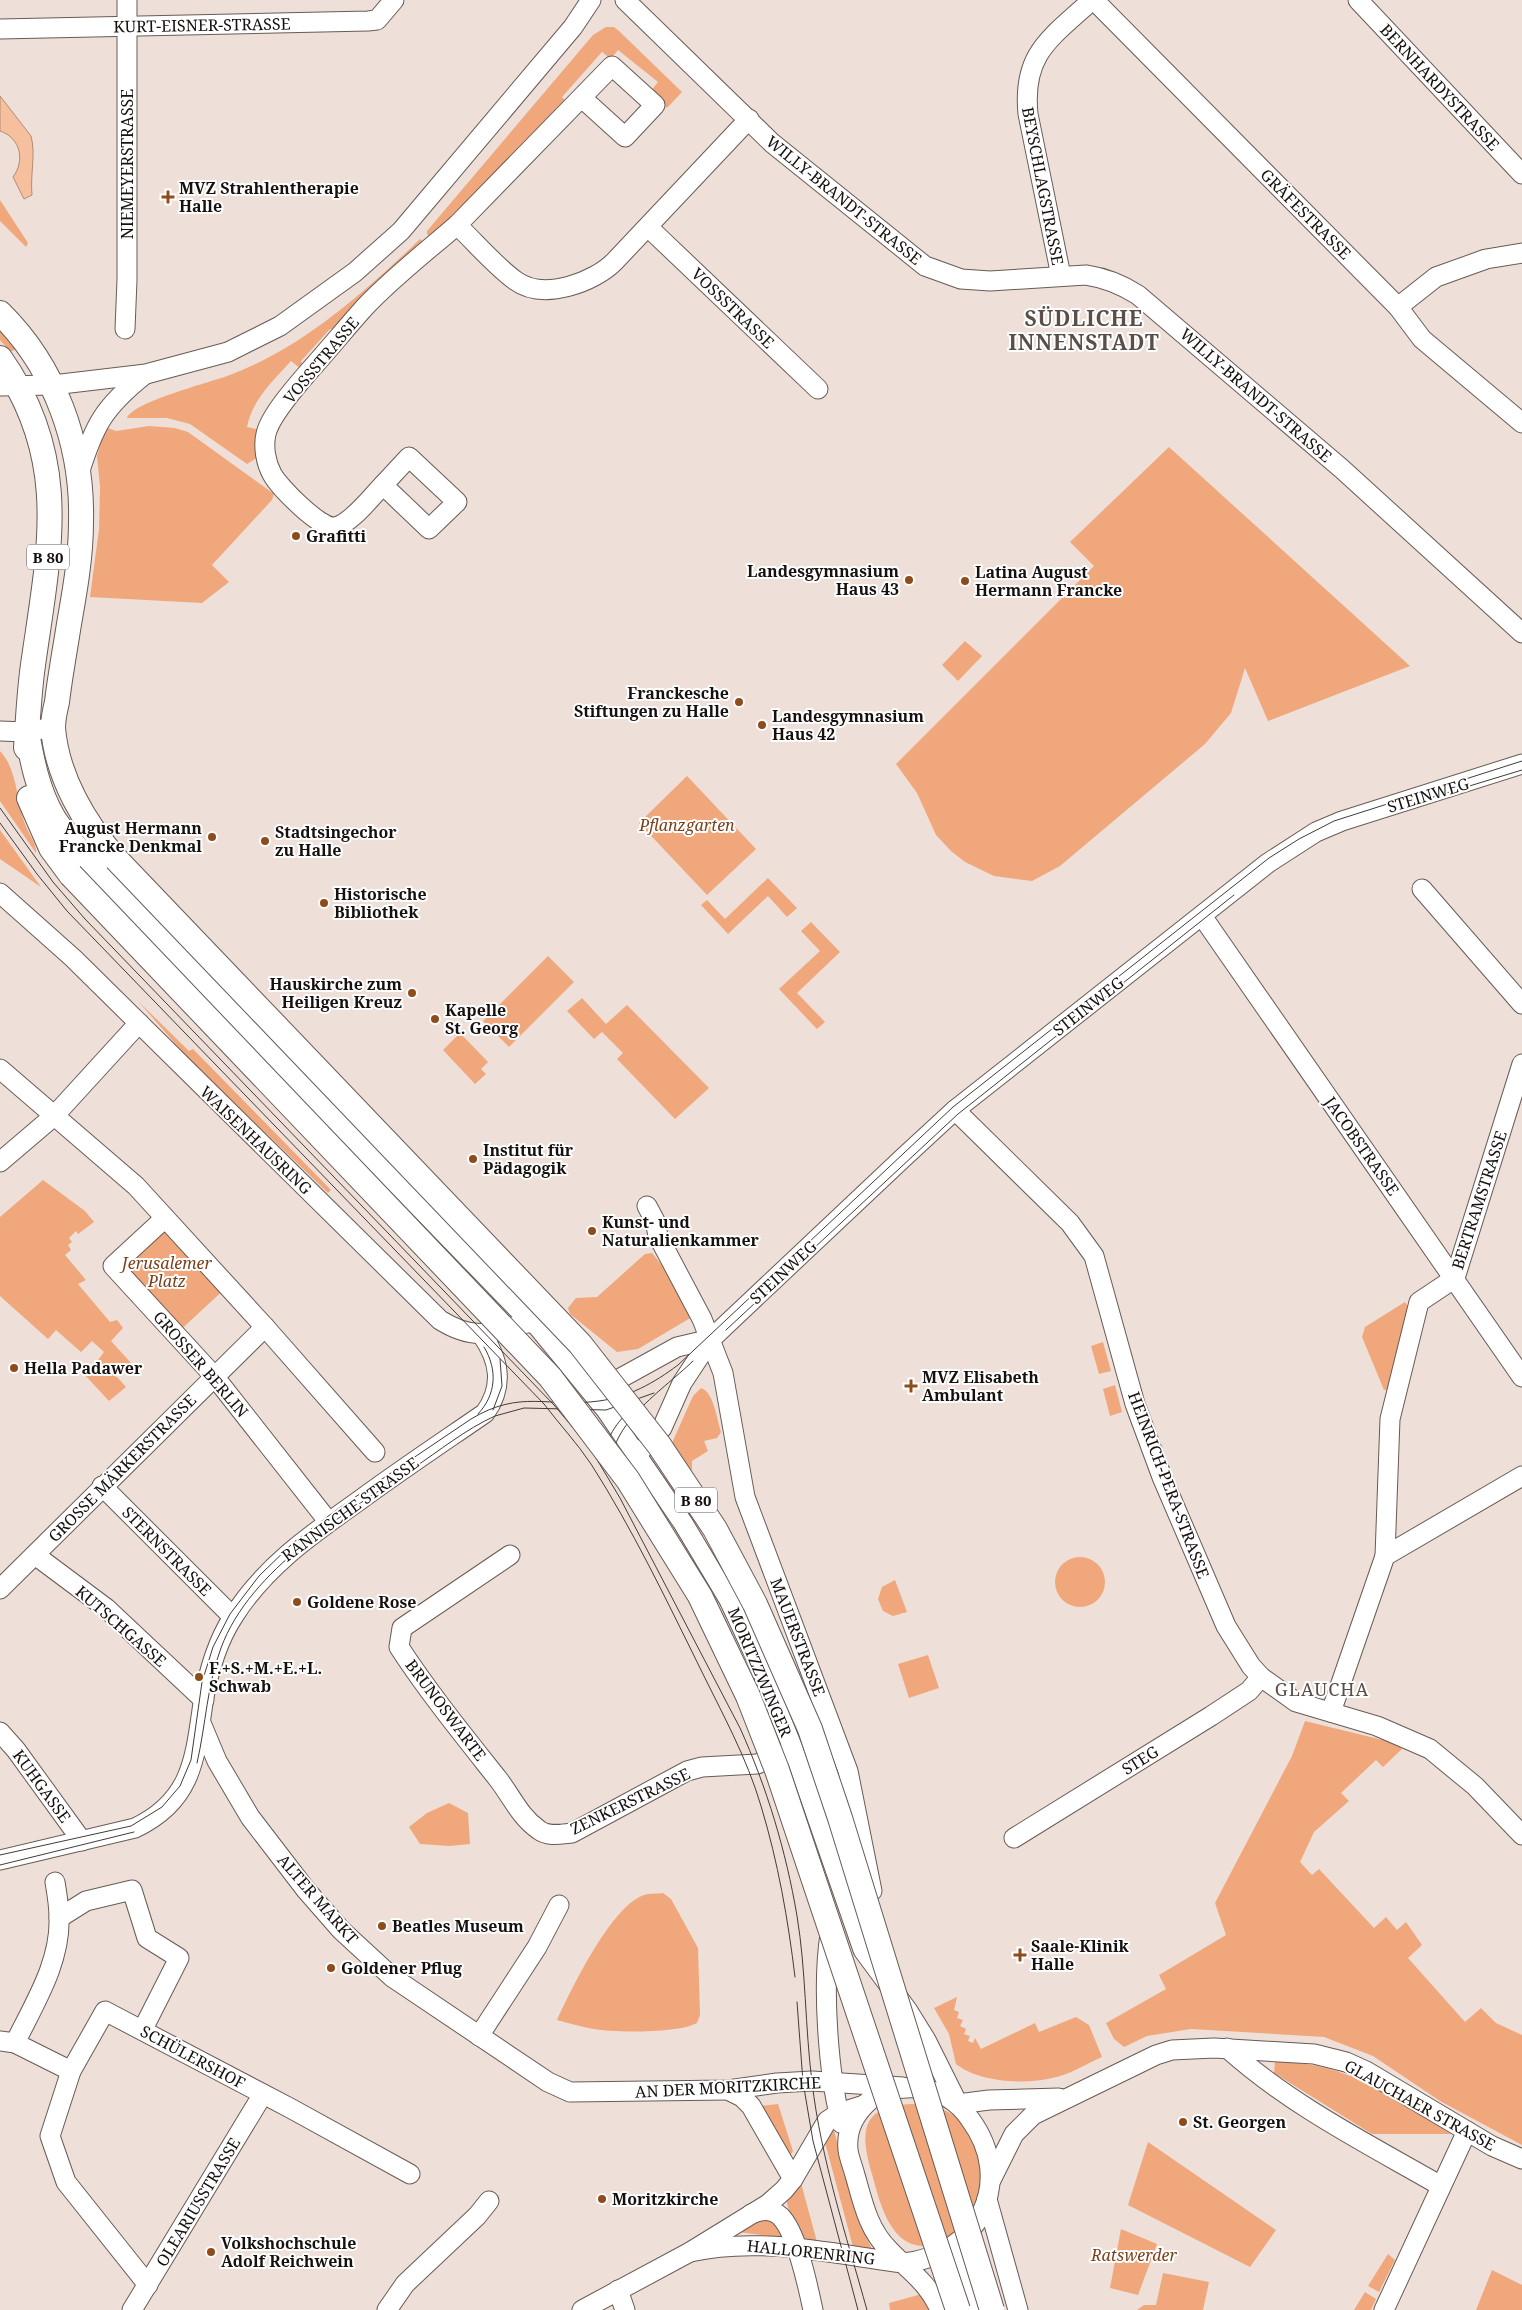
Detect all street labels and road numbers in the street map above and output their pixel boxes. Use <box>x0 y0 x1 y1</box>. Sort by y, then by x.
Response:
street label: KURT-EISNER-STRASSE <box>113 12 291 38</box>
street label: BERNHARDYSTRASSE <box>1375 19 1505 155</box>
street label: NIEMEYERSTRASSE <box>116 89 138 239</box>
street label: BEYSCHLAGSTRASSE <box>1017 105 1069 267</box>
street label: WILLY-BRANDT-STRASSE <box>762 130 926 270</box>
street label: GRÄFESTRASSE <box>1256 164 1356 264</box>
street label: VOSSSTRASSE <box>687 263 779 353</box>
street label: VOSSSTRASSE <box>278 312 364 408</box>
street label: WILLY-BRANDT-STRASSE <box>1175 323 1337 467</box>
road number: B 80 <box>27 544 69 570</box>
street label: STEINWEG <box>1384 772 1472 818</box>
street label: STEINWEG <box>1048 971 1128 1041</box>
street label: WAISENHAUSRING <box>195 1081 317 1200</box>
street label: JACOBSTRASSE <box>1319 1091 1404 1200</box>
street label: BERTRAMSTRASSE <box>1446 1128 1512 1272</box>
street label: STEINWEG <box>745 1235 822 1309</box>
street label: GROSSER BERLIN <box>149 1306 253 1422</box>
street label: HEINRICH-PERA-STRASSE <box>1123 1388 1215 1582</box>
street label: GROSSE MÄRKERSTRASSE <box>43 1389 201 1547</box>
street label: RANNISCHE STRASSE <box>277 1452 423 1566</box>
road number: B 80 <box>675 1488 717 1512</box>
street label: STERNSTRASSE <box>117 1501 217 1601</box>
street label: MAUERSTRASSE <box>765 1575 831 1699</box>
street label: KUTSCHGASSE <box>71 1580 171 1672</box>
street label: MORITZZWINGER <box>723 1604 797 1741</box>
street label: BRUNOSWARTE <box>401 1655 491 1765</box>
street label: STEG <box>1117 1740 1163 1780</box>
street label: KUHGASSE <box>8 1745 76 1827</box>
street label: ZENKERSTRASSE <box>566 1762 694 1840</box>
street label: ALTER MARKT <box>273 1849 363 1949</box>
street label: SCHÜLERSHOF <box>137 2020 249 2094</box>
street label: GLAUCHAER STRASSE <box>1341 2054 1500 2156</box>
street label: AN DER MORITZKIRCHE <box>634 2071 822 2103</box>
street label: OLEARIUSSTRASSE <box>151 2133 245 2271</box>
street label: HALLORENRING <box>746 2234 877 2270</box>

